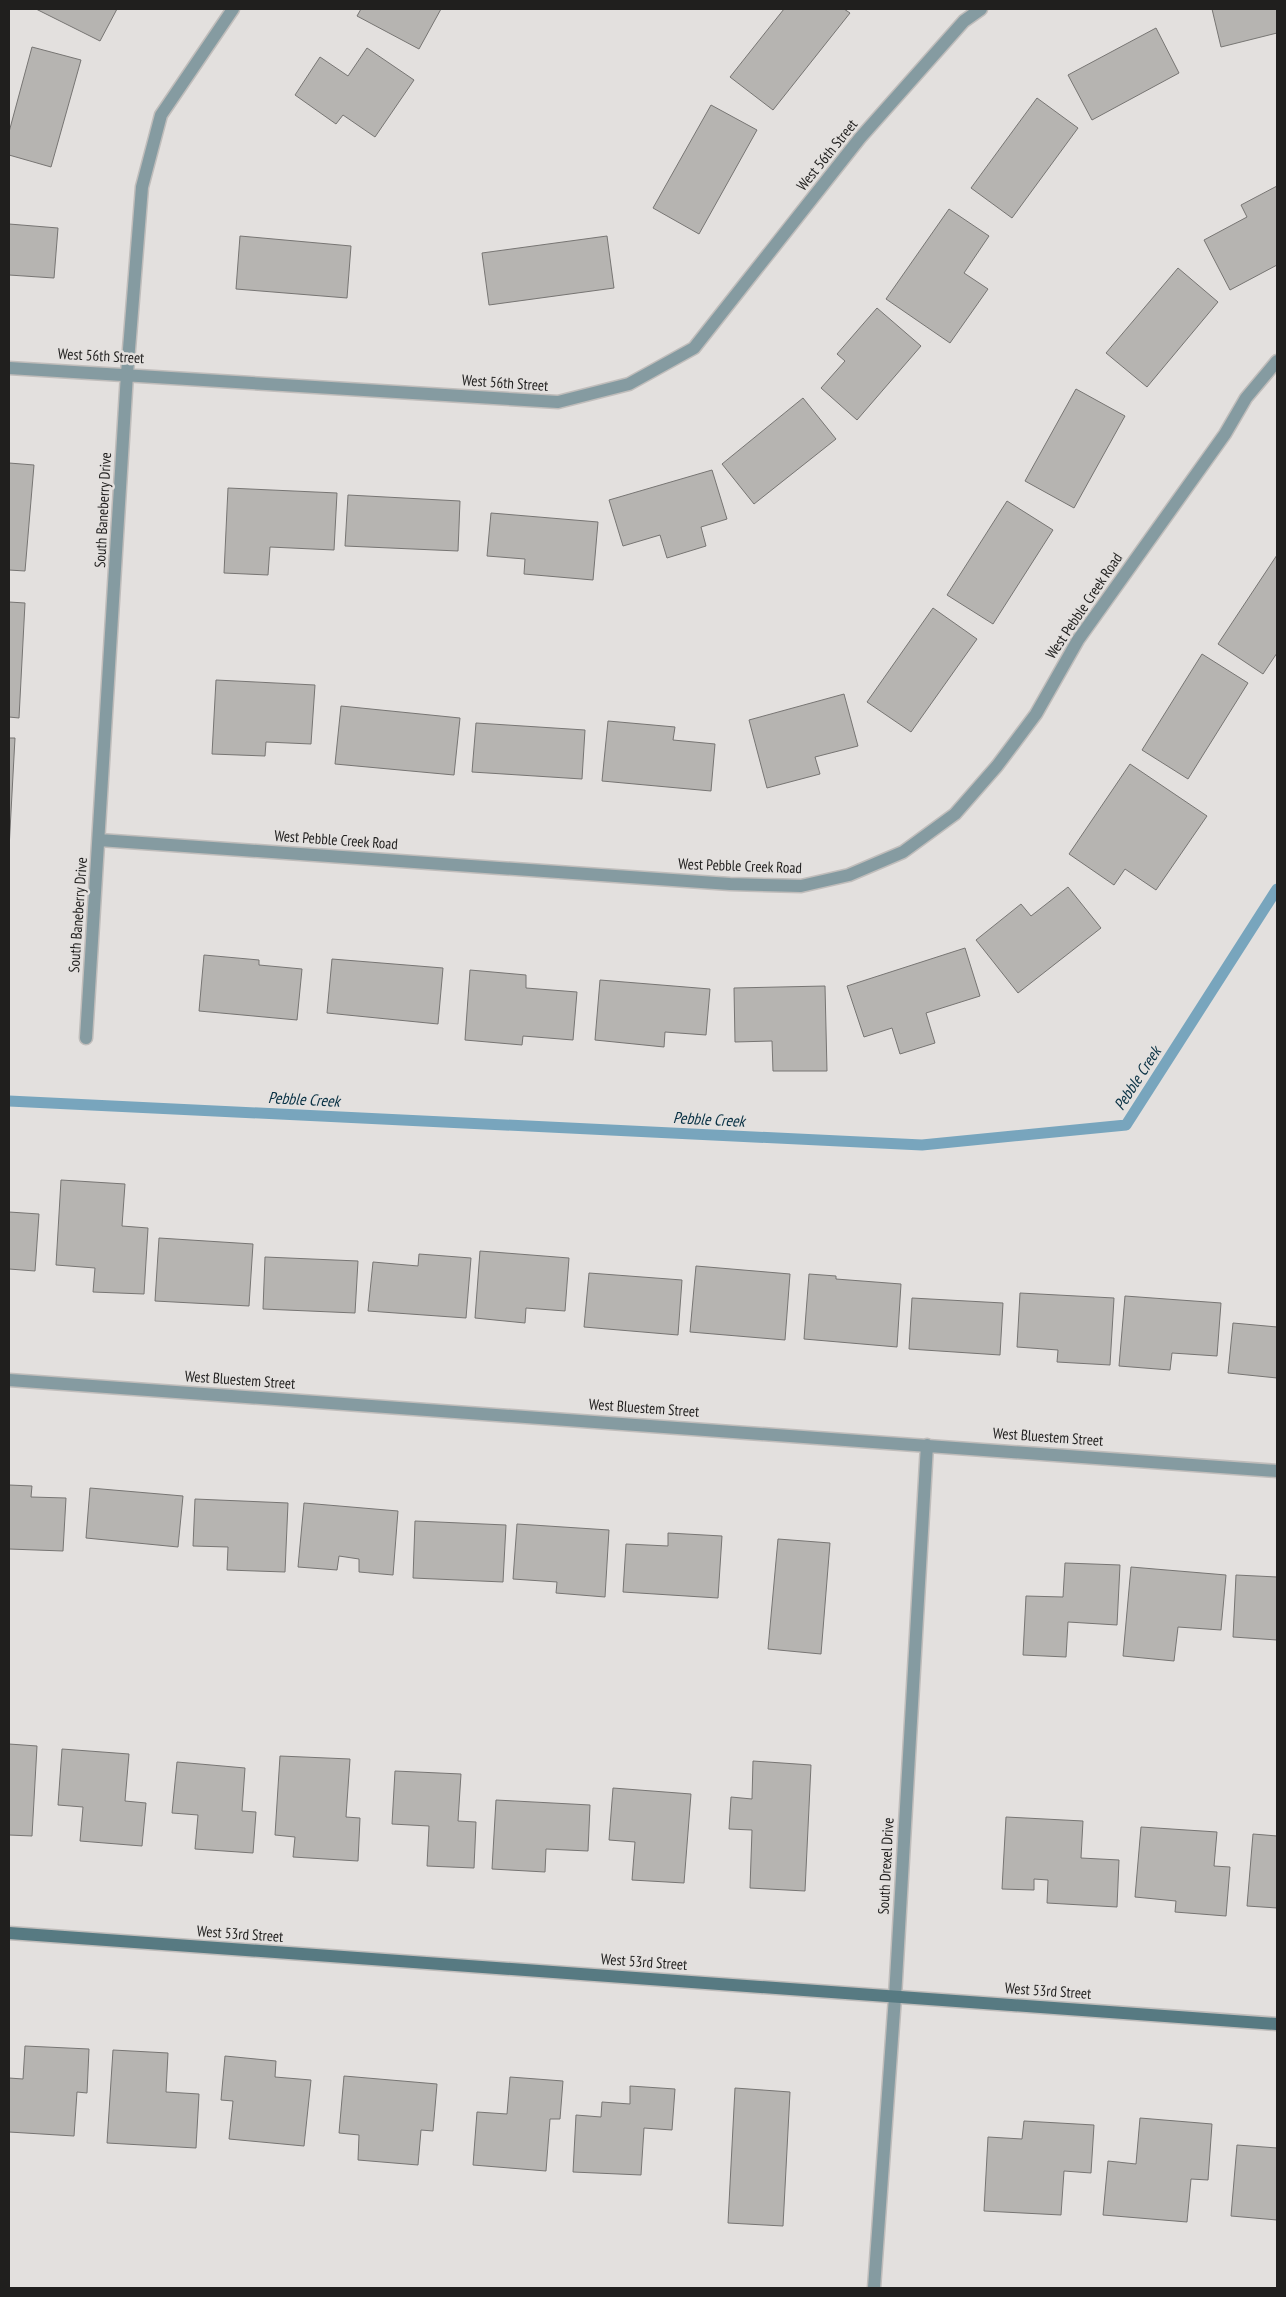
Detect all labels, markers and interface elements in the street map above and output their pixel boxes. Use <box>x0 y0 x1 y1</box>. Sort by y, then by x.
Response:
street label: West 56th Street <box>792 115 861 194</box>
street label: West 56th Street <box>57 344 145 367</box>
street label: West 56th Street <box>461 370 549 395</box>
street label: South Baneberry Drive <box>90 452 115 568</box>
street label: West Pebble Creek Road <box>1041 549 1126 662</box>
street label: West Pebble Creek Road <box>274 826 398 853</box>
street label: West Pebble Creek Road <box>678 854 802 877</box>
street label: South Baneberry Drive <box>64 857 91 973</box>
water label: Pebble Creek <box>1109 1041 1166 1114</box>
water label: Pebble Creek <box>268 1087 342 1111</box>
water label: Pebble Creek <box>673 1107 747 1131</box>
street label: West Bluestem Street <box>184 1366 296 1393</box>
street label: West Bluestem Street <box>588 1394 700 1421</box>
street label: West Bluestem Street <box>992 1423 1104 1450</box>
street label: South Drexel Drive <box>873 1817 898 1915</box>
street label: West 53rd Street <box>196 1921 284 1946</box>
street label: West 53rd Street <box>600 1949 688 1974</box>
street label: West 53rd Street <box>1004 1978 1092 2003</box>

